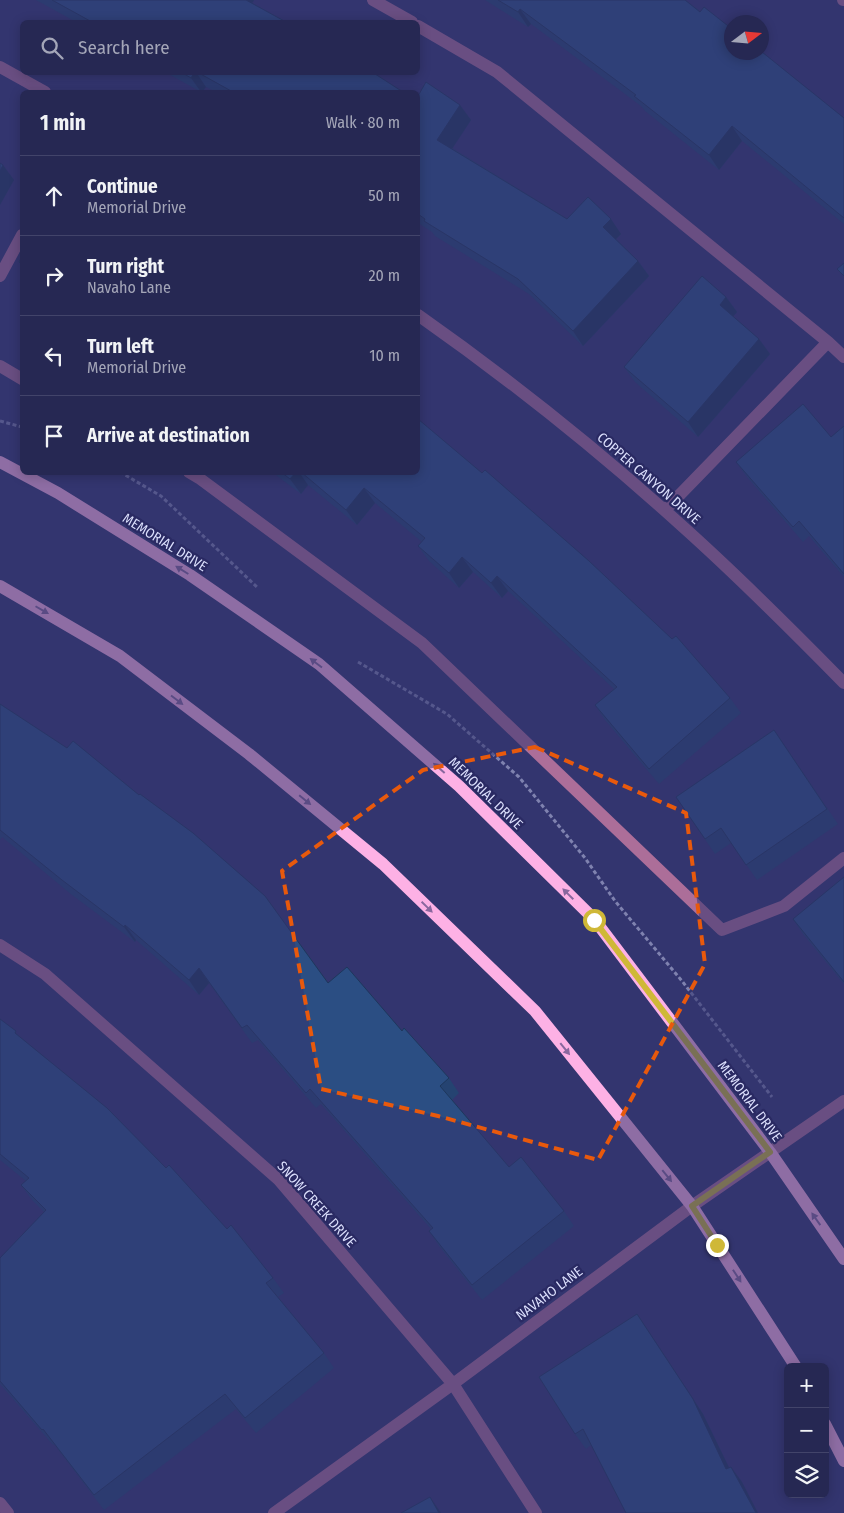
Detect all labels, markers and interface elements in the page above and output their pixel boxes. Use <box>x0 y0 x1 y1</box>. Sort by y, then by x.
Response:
north arrow <box>724 15 769 60</box>
search box <box>20 20 420 75</box>
icon: search <box>38 34 66 62</box>
text: Search here <box>78 36 170 59</box>
text: 1 min <box>40 110 86 136</box>
text: Walk · 80 m <box>326 113 400 132</box>
text: Continue <box>87 175 158 198</box>
icon: ahead <box>40 182 68 210</box>
text: 50 m <box>368 186 400 205</box>
text: Memorial Drive <box>87 198 186 217</box>
text: Turn right <box>87 255 164 278</box>
icon: right <box>40 262 68 290</box>
text: 20 m <box>369 266 400 285</box>
text: Navaho Lane <box>87 278 171 297</box>
text: Turn left <box>87 335 154 358</box>
icon: left <box>40 342 68 370</box>
text: 10 m <box>369 346 400 365</box>
text: Memorial Drive <box>87 358 186 377</box>
icon: arrive <box>40 422 68 450</box>
text: Arrive at destination <box>87 424 250 447</box>
street label: COPPER CANYON DRIVE <box>594 429 704 528</box>
street label: MEMORIAL DRIVE <box>119 510 210 575</box>
one-way arrow <box>176 565 189 575</box>
one-way arrow <box>35 606 49 615</box>
one-way arrow <box>310 657 323 668</box>
one-way arrow <box>170 694 183 705</box>
street label: MEMORIAL DRIVE <box>445 754 527 833</box>
one-way arrow <box>433 763 445 774</box>
one-way arrow <box>298 795 311 806</box>
one-way arrow <box>562 888 574 900</box>
one-way arrow <box>421 901 433 913</box>
route start <box>583 909 606 932</box>
one-way arrow <box>560 1042 571 1055</box>
street label: MEMORIAL DRIVE <box>714 1058 786 1145</box>
street label: SNOW CREEK DRIVE <box>274 1158 360 1251</box>
one-way arrow <box>662 1169 673 1182</box>
one-way arrow <box>811 1212 821 1226</box>
route end <box>706 1234 729 1257</box>
street label: NAVAHO LANE <box>513 1263 586 1324</box>
one-way arrow <box>732 1269 742 1283</box>
map controls <box>784 1363 829 1498</box>
button: + <box>784 1363 829 1408</box>
button: − <box>784 1408 829 1453</box>
button: layers <box>784 1453 829 1498</box>

